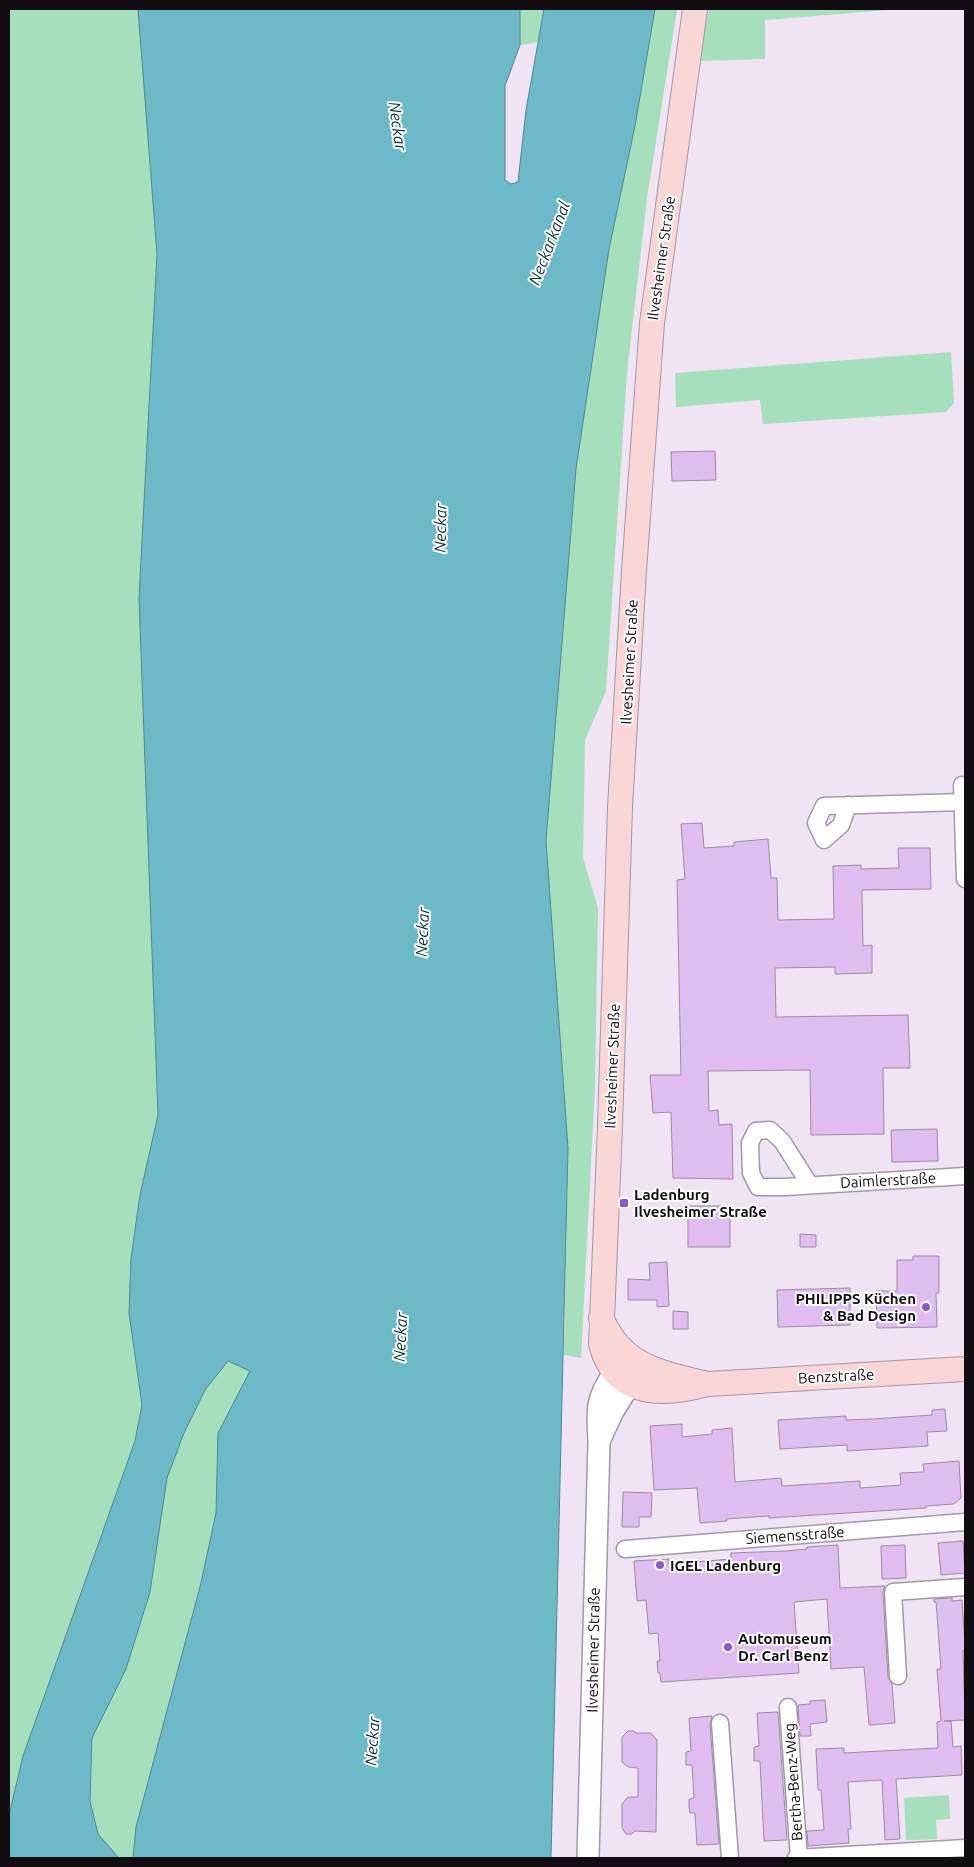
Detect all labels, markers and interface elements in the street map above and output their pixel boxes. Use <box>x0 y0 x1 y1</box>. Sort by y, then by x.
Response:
water label: Neckar <box>386 100 410 153</box>
street label: Ilvesheimer Straße <box>644 195 678 321</box>
water label: Neckarkanal <box>525 198 573 287</box>
water label: Neckar <box>431 502 449 553</box>
street label: Ilvesheimer Straße <box>617 599 641 725</box>
water label: Neckar <box>412 906 432 957</box>
street label: Ilvesheimer Straße <box>601 1003 623 1129</box>
street label: Daimlerstraße <box>840 1169 936 1191</box>
place label: Ladenburg Ilvesheimer Straße <box>634 1186 767 1220</box>
marker: Ladenburg Ilvesheimer Straße <box>618 1197 630 1209</box>
place label: PHILIPPS Küchen & Bad Design <box>795 1290 916 1324</box>
marker: PHILIPPS Küchen & Bad Design <box>920 1301 932 1313</box>
water label: Neckar <box>390 1311 410 1362</box>
street label: Benzstraße <box>797 1366 875 1386</box>
street label: Siemensstraße <box>745 1523 845 1547</box>
place label: IGEL Ladenburg <box>670 1557 781 1574</box>
marker: IGEL Ladenburg <box>654 1559 666 1571</box>
street label: Ilvesheimer Straße <box>583 1587 603 1713</box>
place label: Automuseum Dr. Carl Benz <box>738 1630 832 1664</box>
marker: Automuseum Dr. Carl Benz <box>722 1641 734 1653</box>
water label: Neckar <box>361 1715 383 1766</box>
street label: Bertha-Benz-Weg <box>780 1722 806 1842</box>

